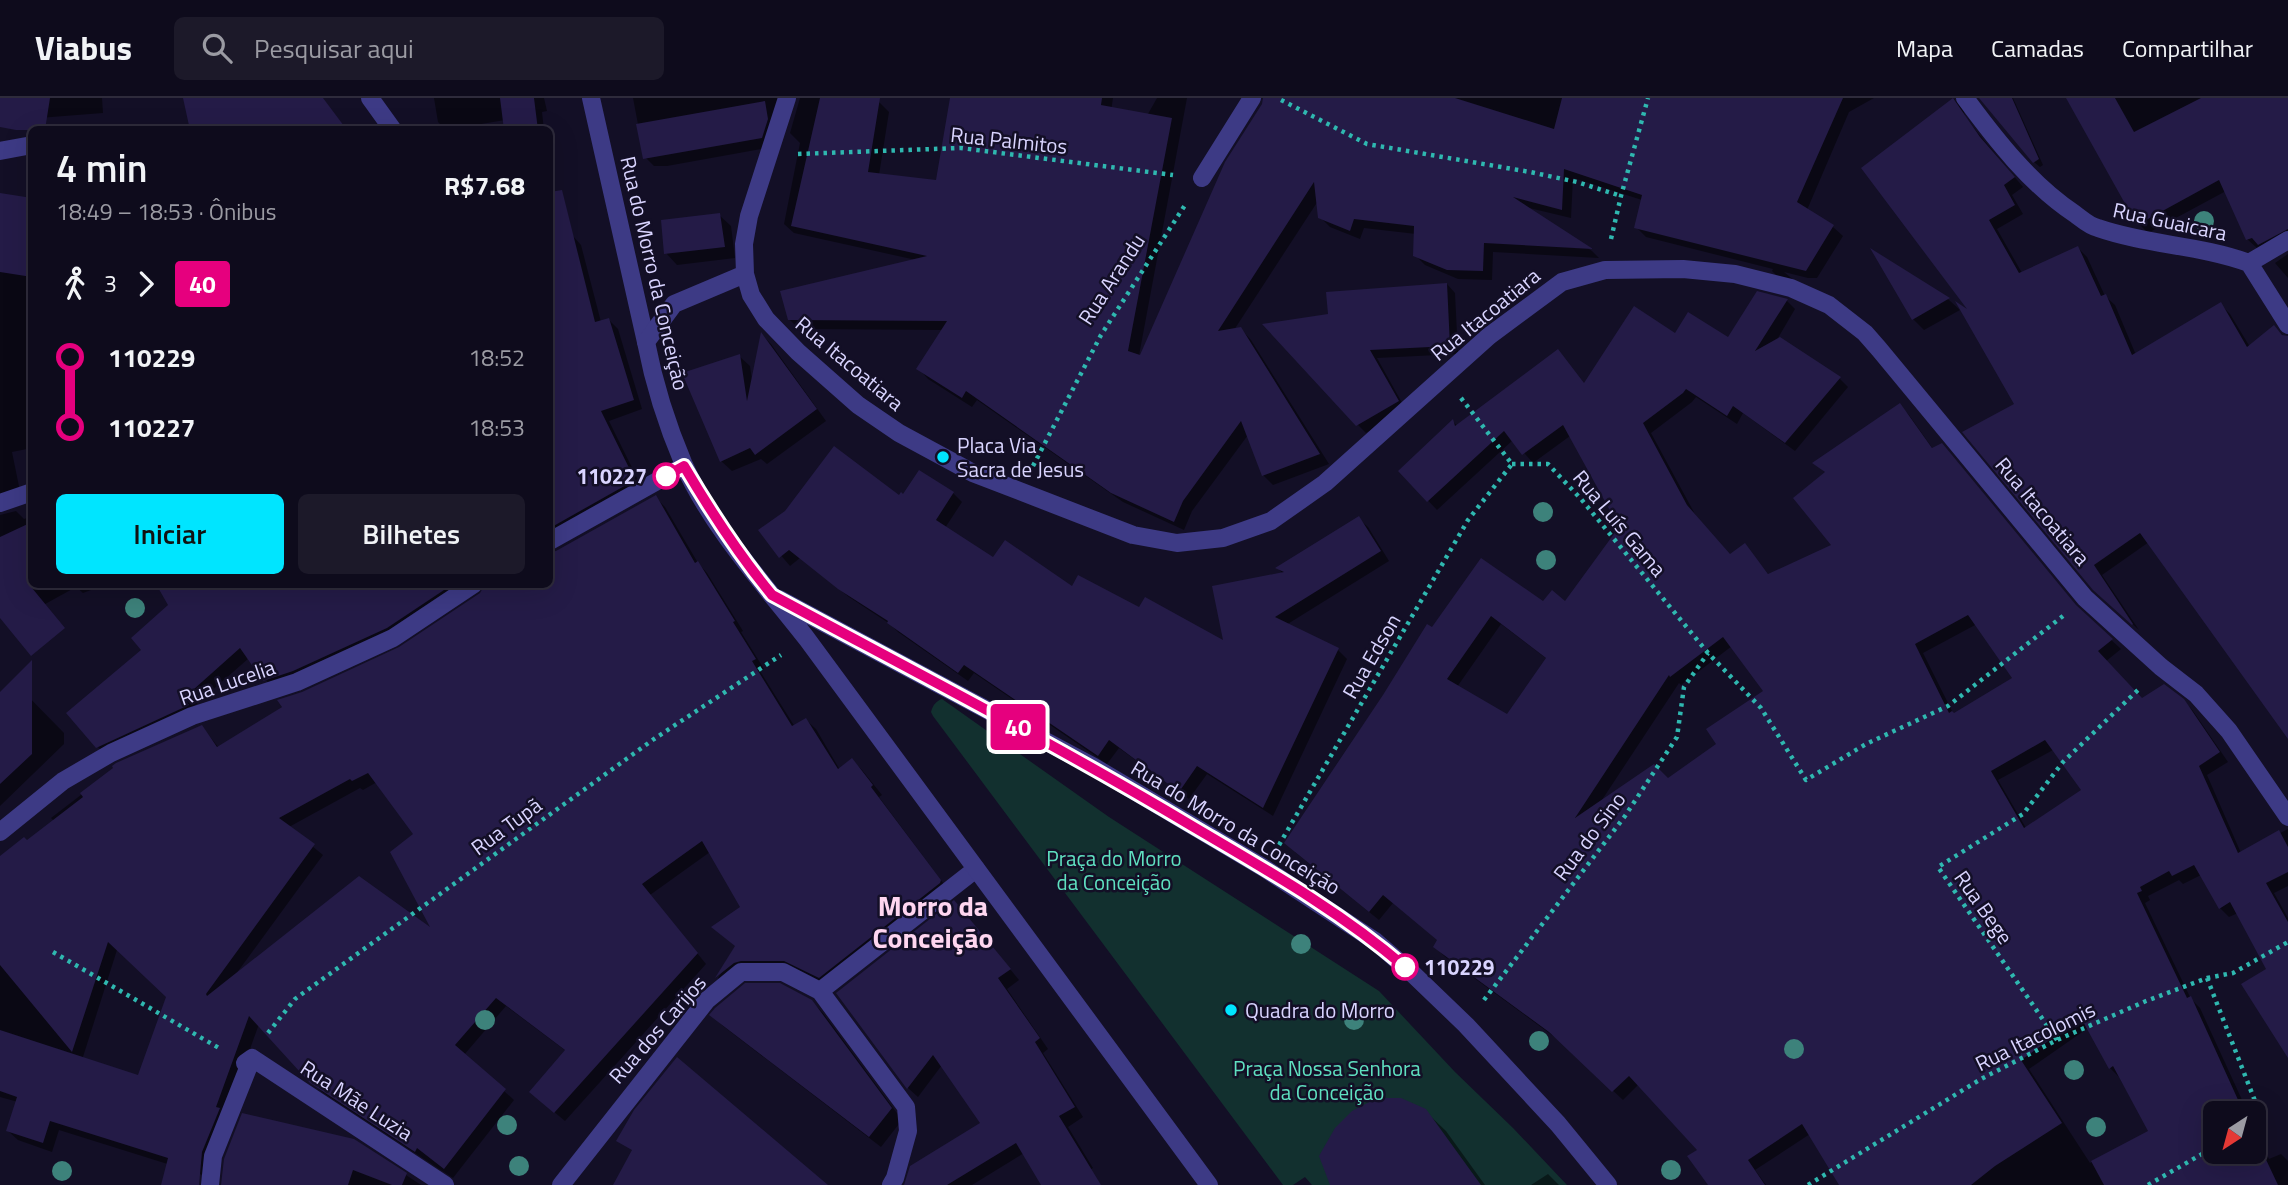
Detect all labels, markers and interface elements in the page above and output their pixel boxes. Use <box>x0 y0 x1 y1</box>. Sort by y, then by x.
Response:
search box <box>174 17 664 80</box>
text: Viabus <box>35 23 132 73</box>
icon: search <box>198 29 236 67</box>
text: Pesquisar aqui <box>254 29 414 68</box>
text: Mapa <box>1896 30 1953 66</box>
text: Camadas <box>1991 30 2084 66</box>
text: Compartilhar <box>2122 30 2253 66</box>
street label: Rua Palmitos <box>949 118 1069 162</box>
text: 4 min <box>56 139 147 197</box>
street label: Rua do Morro da Conceição <box>612 153 698 393</box>
text: R$7.68 <box>444 166 525 205</box>
street label: Rua Guaicara <box>2110 193 2230 249</box>
text: 18:49 – 18:53 · Ônibus <box>56 194 276 229</box>
street label: Rua Arandu <box>1070 227 1152 331</box>
street label: Rua Itacoatiara <box>1423 259 1547 368</box>
icon: walk <box>56 265 94 303</box>
icon: forward <box>127 265 165 303</box>
text: 3 <box>104 266 117 301</box>
text: 40 <box>189 266 216 302</box>
street label: Rua Itacoatiara <box>789 308 912 418</box>
text: 110229 <box>108 338 195 377</box>
text: 18:52 <box>468 340 525 375</box>
text: 110227 <box>108 408 195 447</box>
text: 18:53 <box>468 410 525 445</box>
place label: Placa Via Sacra de Jesus <box>957 429 1084 485</box>
marker: Placa Via Sacra de Jesus <box>935 449 951 465</box>
street label: Rua Itacoatiara <box>1988 450 2098 573</box>
place label: 110227 <box>576 460 647 492</box>
marker: 110227 <box>653 463 679 489</box>
street label: Rua Luís Gama <box>1566 463 1675 584</box>
button: Iniciar <box>56 494 284 574</box>
button: Bilhetes <box>298 494 525 574</box>
street label: Rua Edson <box>1334 607 1408 705</box>
street label: Rua Lucelia <box>175 650 280 713</box>
line badge: 40 <box>986 704 1050 750</box>
text: 40 <box>1005 709 1031 745</box>
street label: Rua do Morro da Conceição <box>1125 752 1347 902</box>
street label: Rua do Sino <box>1545 785 1633 887</box>
street label: Rua Tupã <box>464 789 549 863</box>
park label: Praça do Morro da Conceição <box>1046 842 1182 898</box>
street label: Rua Bege <box>1947 863 2021 951</box>
district label: Morro da Conceição <box>873 884 993 959</box>
place label: 110229 <box>1424 951 1495 983</box>
marker: 110229 <box>1392 954 1418 980</box>
street label: Rua dos Carijos <box>601 968 713 1090</box>
street label: Rua Itacolomis <box>1969 993 2101 1079</box>
place label: Quadra do Morro <box>1245 994 1395 1026</box>
marker: Quadra do Morro <box>1223 1002 1239 1018</box>
street label: Rua Mãe Luzia <box>294 1052 420 1149</box>
park label: Praça Nossa Senhora da Conceição <box>1233 1052 1421 1108</box>
north arrow <box>2203 1101 2266 1164</box>
map controls <box>2203 1101 2266 1164</box>

